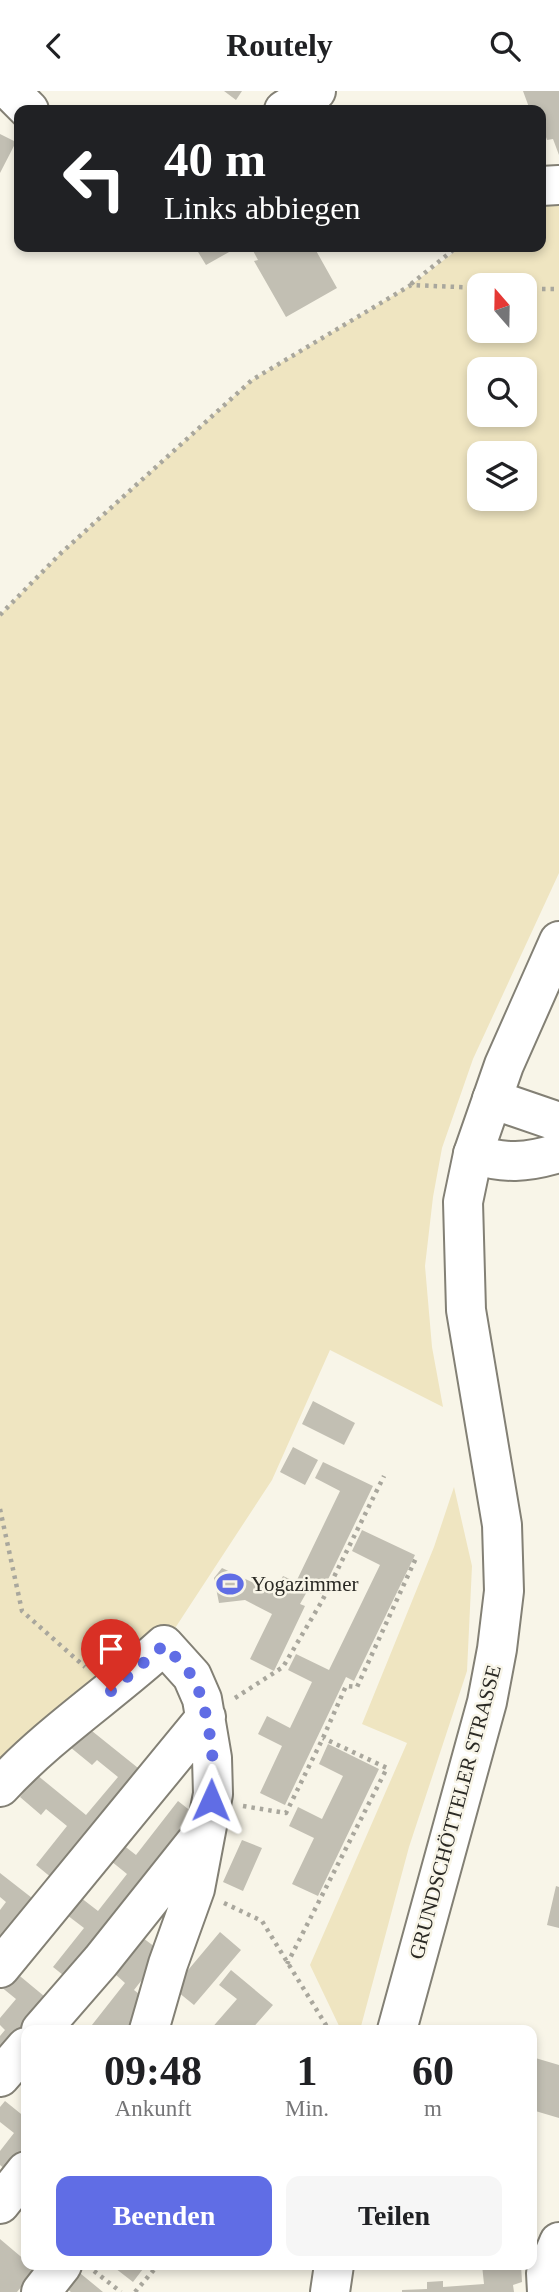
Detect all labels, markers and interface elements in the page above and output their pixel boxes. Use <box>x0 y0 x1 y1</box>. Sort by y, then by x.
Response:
icon: back <box>35 27 73 65</box>
text: Routely <box>226 27 333 63</box>
icon: search <box>486 27 524 65</box>
text: 40 m <box>164 132 266 187</box>
icon: left <box>49 133 140 224</box>
text: Links abbiegen <box>164 190 360 226</box>
north arrow <box>467 273 537 343</box>
map controls <box>467 273 537 511</box>
button: search <box>467 357 537 427</box>
button: layers <box>467 441 537 511</box>
sports icon: Yogazimmer <box>215 1569 245 1599</box>
place label: Yogazimmer <box>251 1572 359 1596</box>
pin <box>81 1619 141 1691</box>
icon: arrive <box>92 1630 130 1668</box>
street label: GRUNDSCHÖTTELER STRASSE <box>404 1662 506 1962</box>
position arrow <box>174 1763 248 1837</box>
text: 09:48 <box>104 2048 202 2094</box>
text: 1 <box>296 2048 317 2094</box>
text: 60 <box>412 2048 454 2094</box>
text: Ankunft <box>115 2096 191 2121</box>
text: Min. <box>285 2096 329 2121</box>
text: m <box>424 2096 442 2121</box>
button: Beenden <box>56 2176 272 2256</box>
button: Teilen <box>286 2176 502 2256</box>

